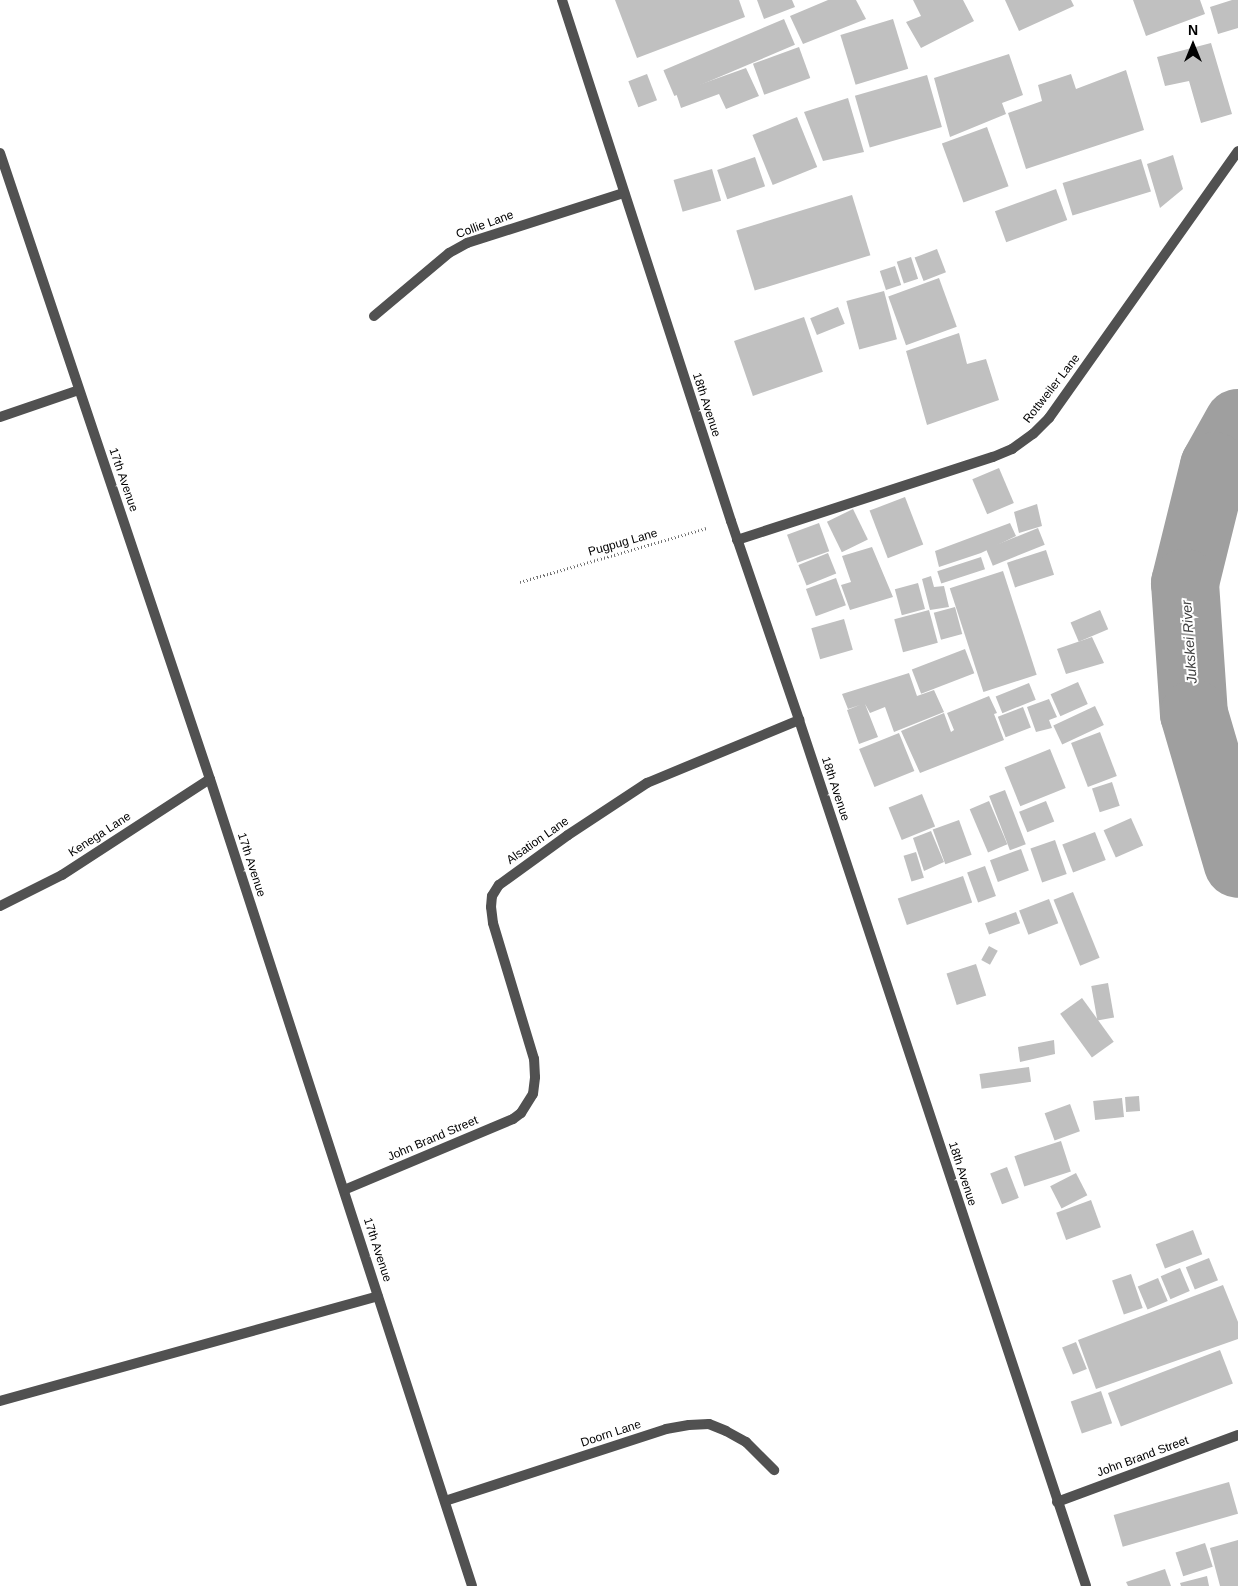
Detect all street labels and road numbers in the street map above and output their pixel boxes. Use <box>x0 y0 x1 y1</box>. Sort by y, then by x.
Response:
street label: Collie Lane <box>454 208 516 242</box>
street label: Rottweiler Lane <box>1021 352 1083 426</box>
street label: 18th Avenue <box>689 371 723 439</box>
street label: 17th Avenue <box>105 446 141 514</box>
street label: Pugpug Lane <box>587 526 659 560</box>
street label: 18th Avenue <box>818 755 852 823</box>
street label: Kenega Lane <box>66 810 134 860</box>
street label: Alsation Lane <box>504 814 572 868</box>
street label: 17th Avenue <box>234 831 268 899</box>
street label: John Brand Street <box>386 1113 480 1165</box>
street label: 18th Avenue <box>945 1140 979 1208</box>
street label: 17th Avenue <box>360 1216 394 1284</box>
street label: Doorn Lane <box>579 1417 643 1451</box>
street label: John Brand Street <box>1095 1434 1191 1480</box>

